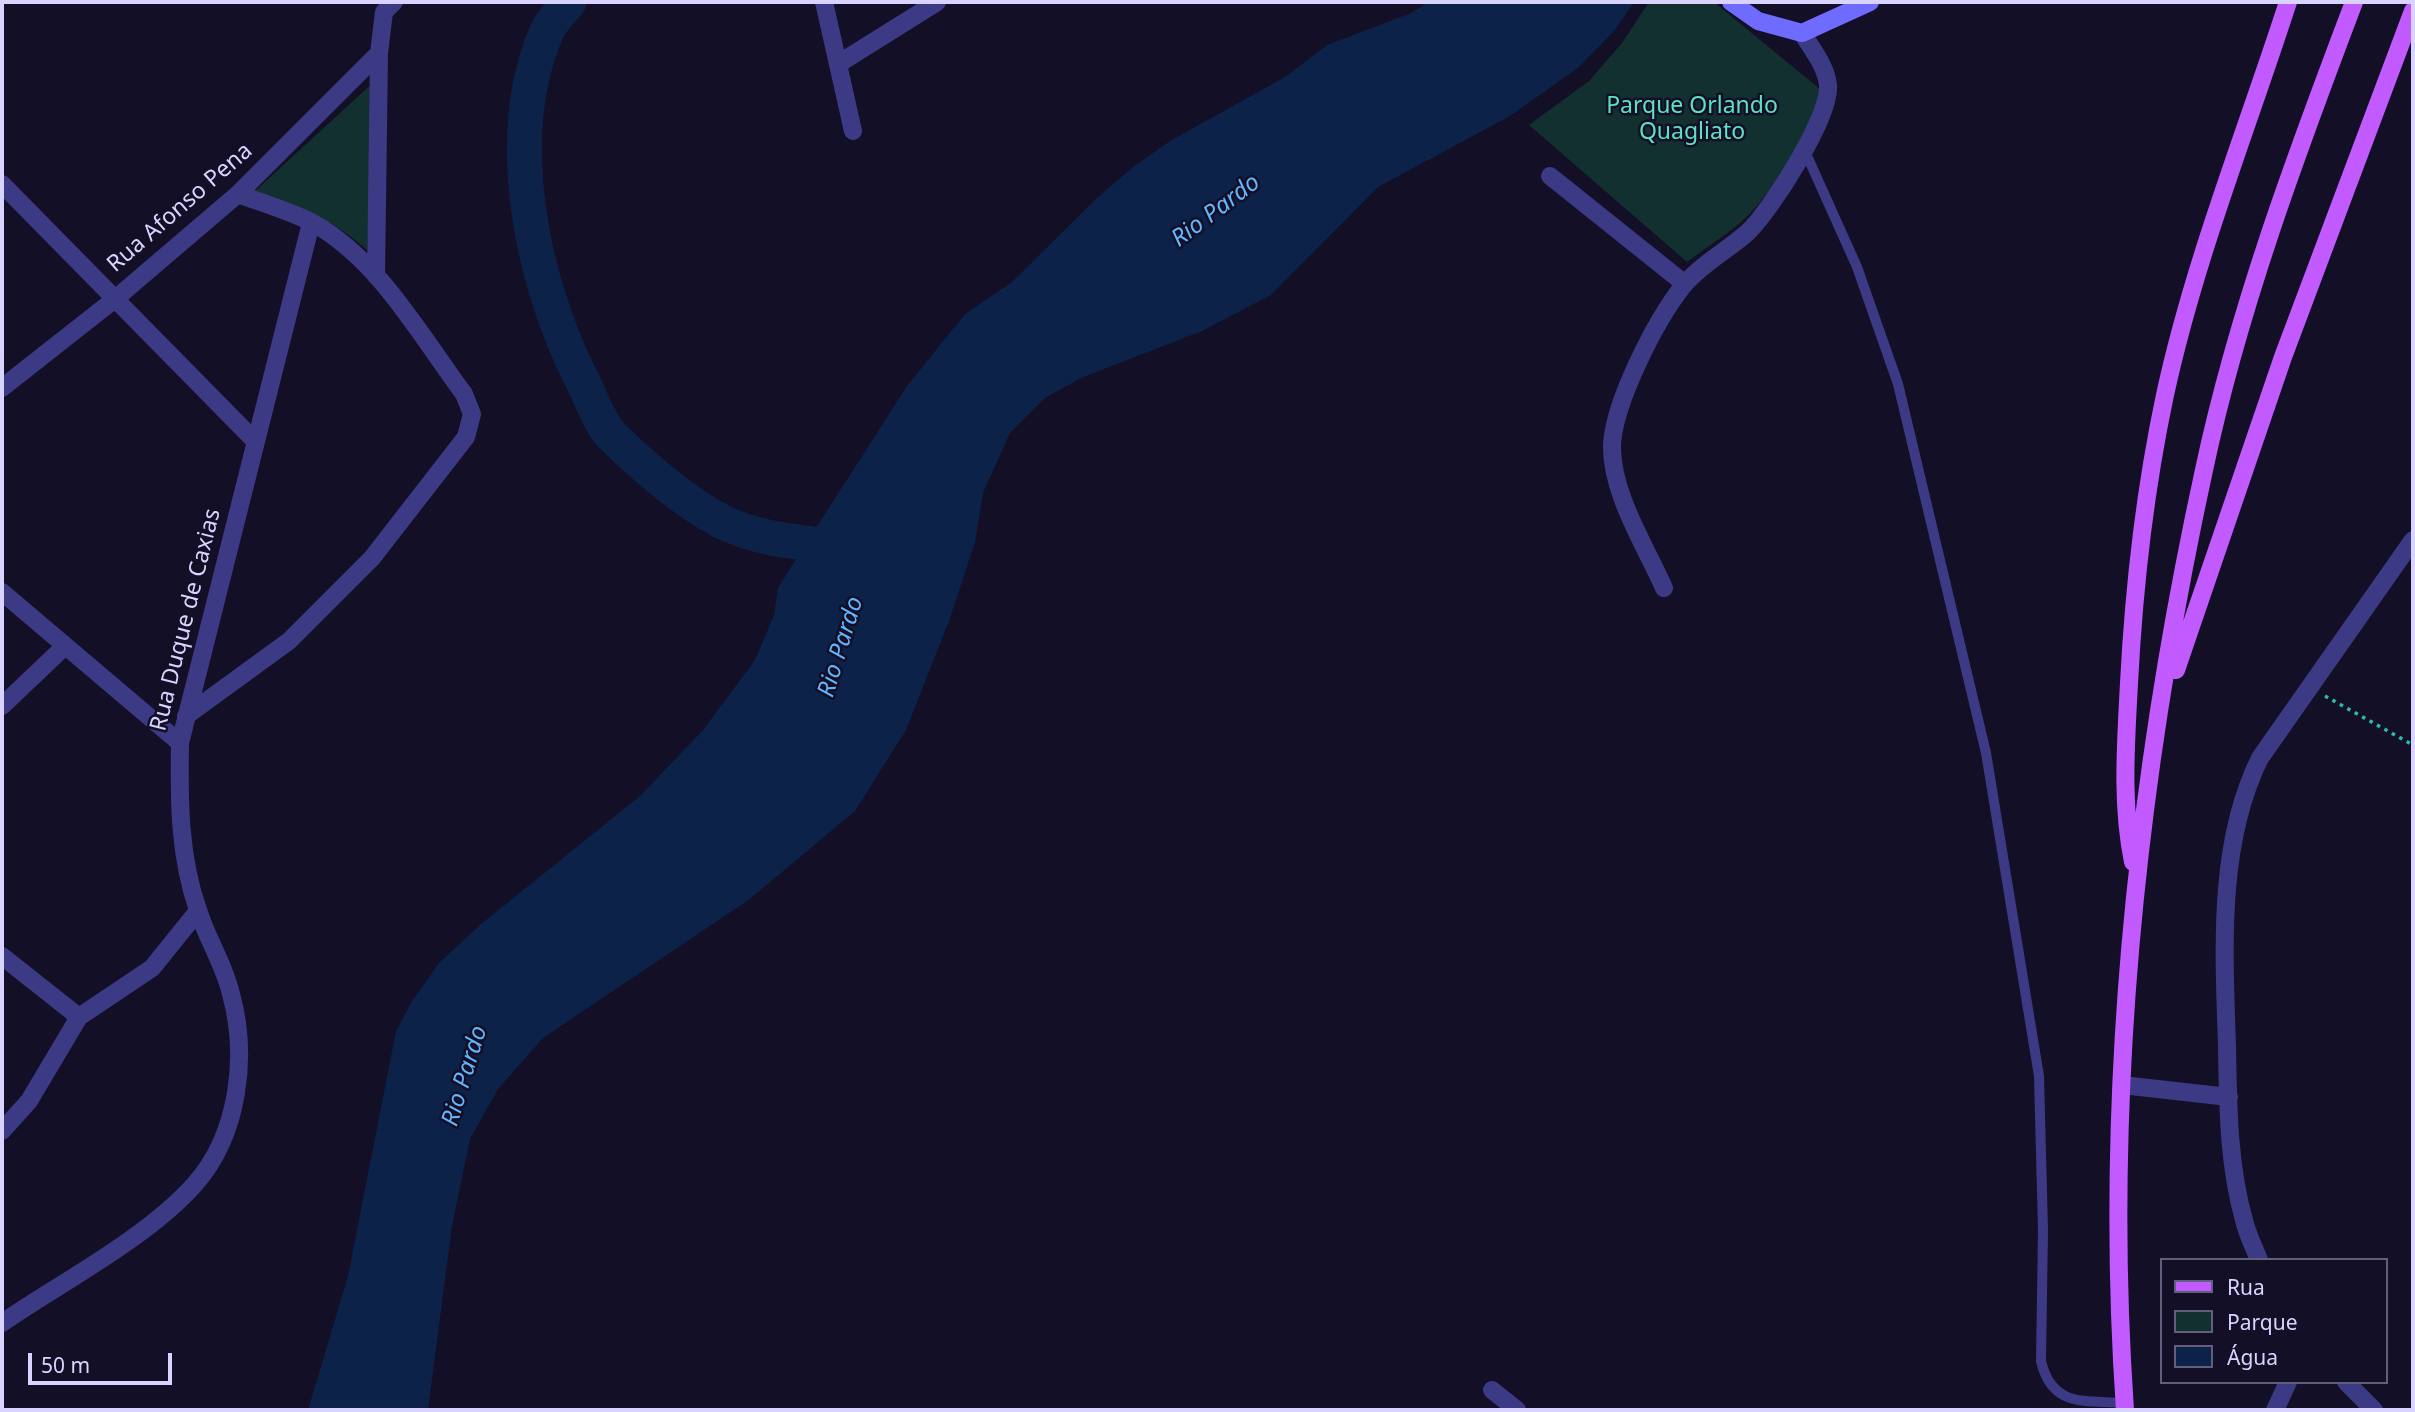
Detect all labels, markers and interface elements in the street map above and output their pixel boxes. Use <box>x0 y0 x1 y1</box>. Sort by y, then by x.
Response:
park label: Parque Orlando Quagliato <box>1606 92 1778 146</box>
street label: Rua Afonso Pena <box>102 138 258 278</box>
water label: Rio Pardo <box>1166 168 1266 254</box>
street label: Rua Duque de Caxias <box>145 506 227 734</box>
water label: Rio Pardo <box>812 593 870 701</box>
water label: Rio Pardo <box>436 1022 494 1130</box>
legend <box>2160 1258 2387 1384</box>
text: Rua <box>2227 1273 2265 1301</box>
text: Parque <box>2227 1308 2297 1336</box>
scale bar <box>32 1338 175 1382</box>
text: Água <box>2227 1343 2278 1371</box>
text: 50 m <box>41 1351 90 1379</box>

